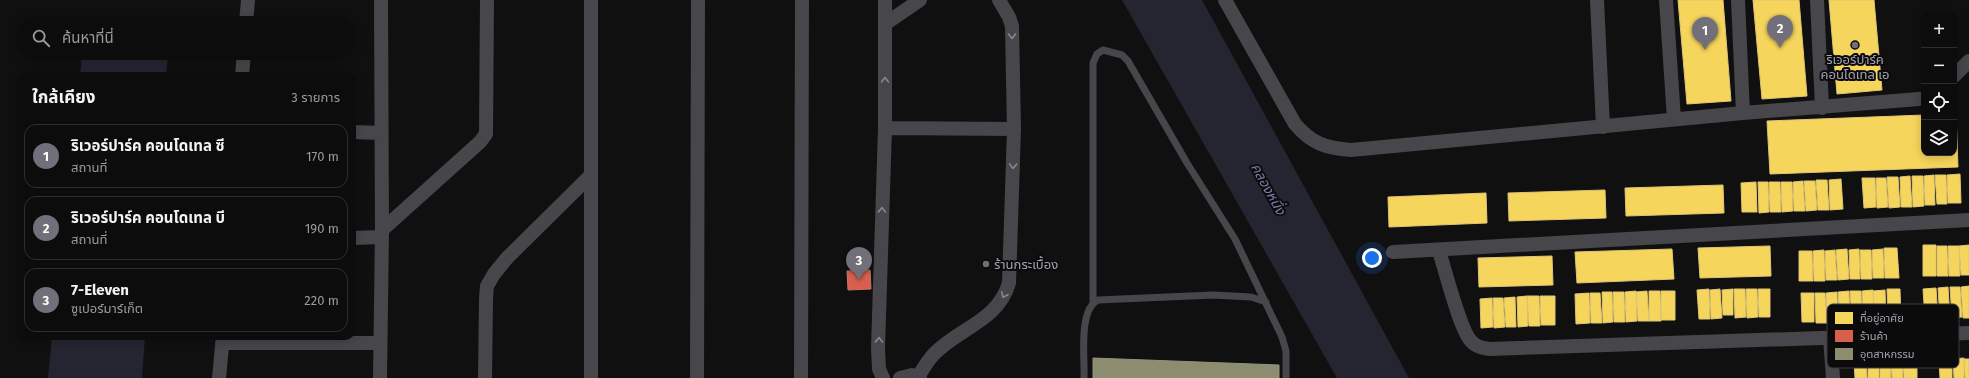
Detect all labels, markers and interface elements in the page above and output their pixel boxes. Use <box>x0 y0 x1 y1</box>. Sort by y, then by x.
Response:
map controls <box>1921 12 1957 156</box>
button: + <box>1921 12 1957 48</box>
pin: 2 <box>1767 15 1793 48</box>
search box <box>16 16 356 60</box>
pin: 1 <box>1692 17 1718 50</box>
icon: search <box>30 27 52 49</box>
text: ค้นหาที่นี่ <box>62 29 114 47</box>
one-way arrow <box>1008 33 1016 39</box>
marker: ริเวอร์ปาร์ค คอนโดเทล เอ <box>1850 40 1860 50</box>
button: − <box>1921 48 1957 84</box>
place label: ริเวอร์ปาร์ค คอนโดเทล เอ <box>1820 52 1890 82</box>
one-way arrow <box>881 77 889 83</box>
button: locate <box>1921 84 1957 120</box>
text: ใกล้เคียง <box>32 87 95 108</box>
text: 3 รายการ <box>291 90 340 105</box>
button: layers <box>1921 120 1957 156</box>
text: ริเวอร์ปาร์ค คอนโดเทล ซี <box>71 137 225 155</box>
text: 1 <box>43 149 49 164</box>
text: 170 m <box>306 149 339 164</box>
water label: คลองหนึ่ง <box>1247 159 1292 219</box>
text: สถานที่ <box>71 160 107 175</box>
one-way arrow <box>1008 163 1017 169</box>
one-way arrow <box>878 207 887 213</box>
text: ริเวอร์ปาร์ค คอนโดเทล บี <box>71 209 225 227</box>
text: 2 <box>43 221 49 236</box>
text: 190 m <box>305 221 339 236</box>
text: สถานที่ <box>71 232 107 247</box>
pin: 3 <box>846 247 872 280</box>
your location <box>1362 248 1382 268</box>
place label: ร้านกระเบื้อง <box>994 255 1058 272</box>
marker: ร้านกระเบื้อง <box>981 259 991 269</box>
text: 7-Eleven <box>71 281 129 299</box>
one-way arrow <box>1001 290 1009 298</box>
text: 3 <box>43 293 49 308</box>
text: 220 m <box>304 293 339 308</box>
text: ซูเปอร์มาร์เก็ต <box>71 301 143 316</box>
legend <box>1827 304 1959 368</box>
text: ที่อยู่อาศัย <box>1860 310 1904 325</box>
text: ร้านค้า <box>1860 330 1888 343</box>
one-way arrow <box>874 337 883 343</box>
text: อุตสาหกรรม <box>1860 348 1915 361</box>

